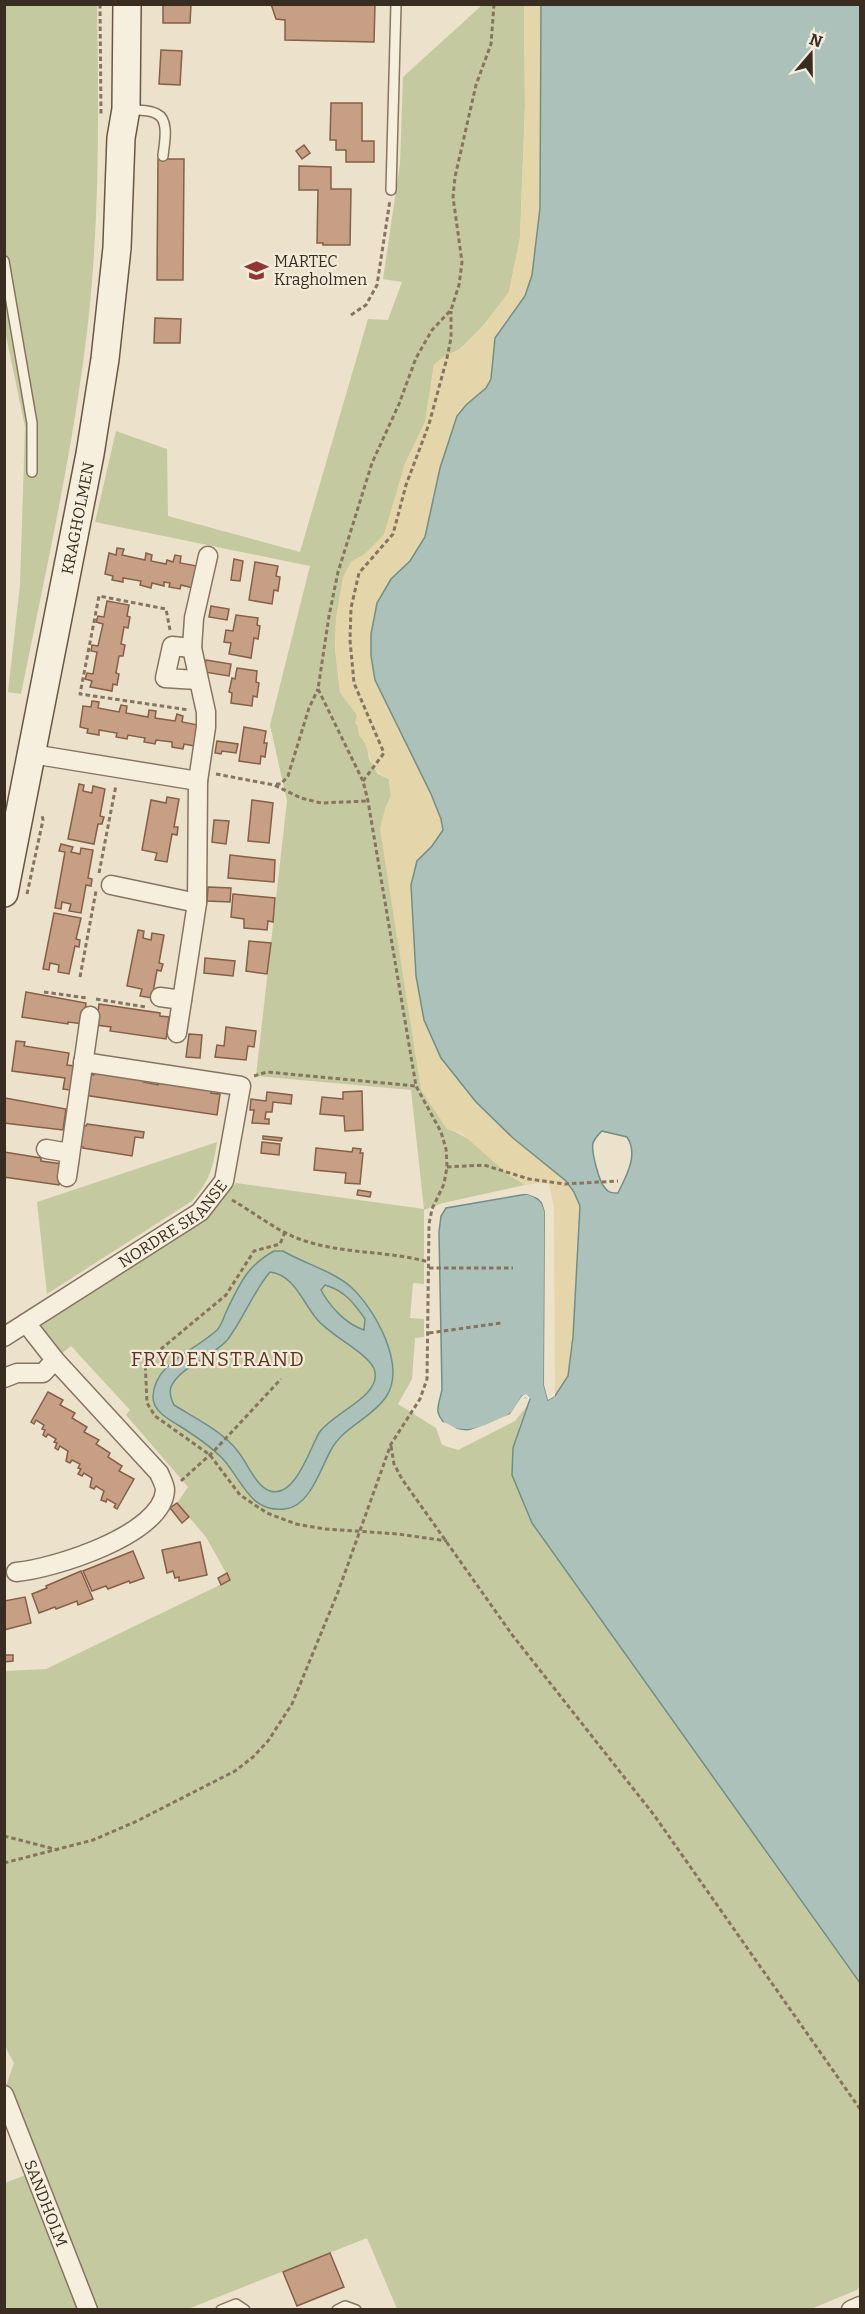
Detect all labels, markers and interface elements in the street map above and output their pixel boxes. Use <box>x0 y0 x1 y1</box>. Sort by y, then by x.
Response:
north arrow <box>781 24 841 84</box>
text: N <box>807 29 825 51</box>
place label: MARTEC Kragholmen <box>274 252 367 289</box>
school or university icon: MARTEC Kragholmen <box>243 257 269 283</box>
street label: KRAGHOLMEN <box>58 460 98 576</box>
street label: NORDRE SKANSE <box>115 1176 231 1272</box>
district label: FRYDENSTRAND <box>131 1347 305 1371</box>
street label: SANDHOLM <box>20 2157 71 2249</box>

